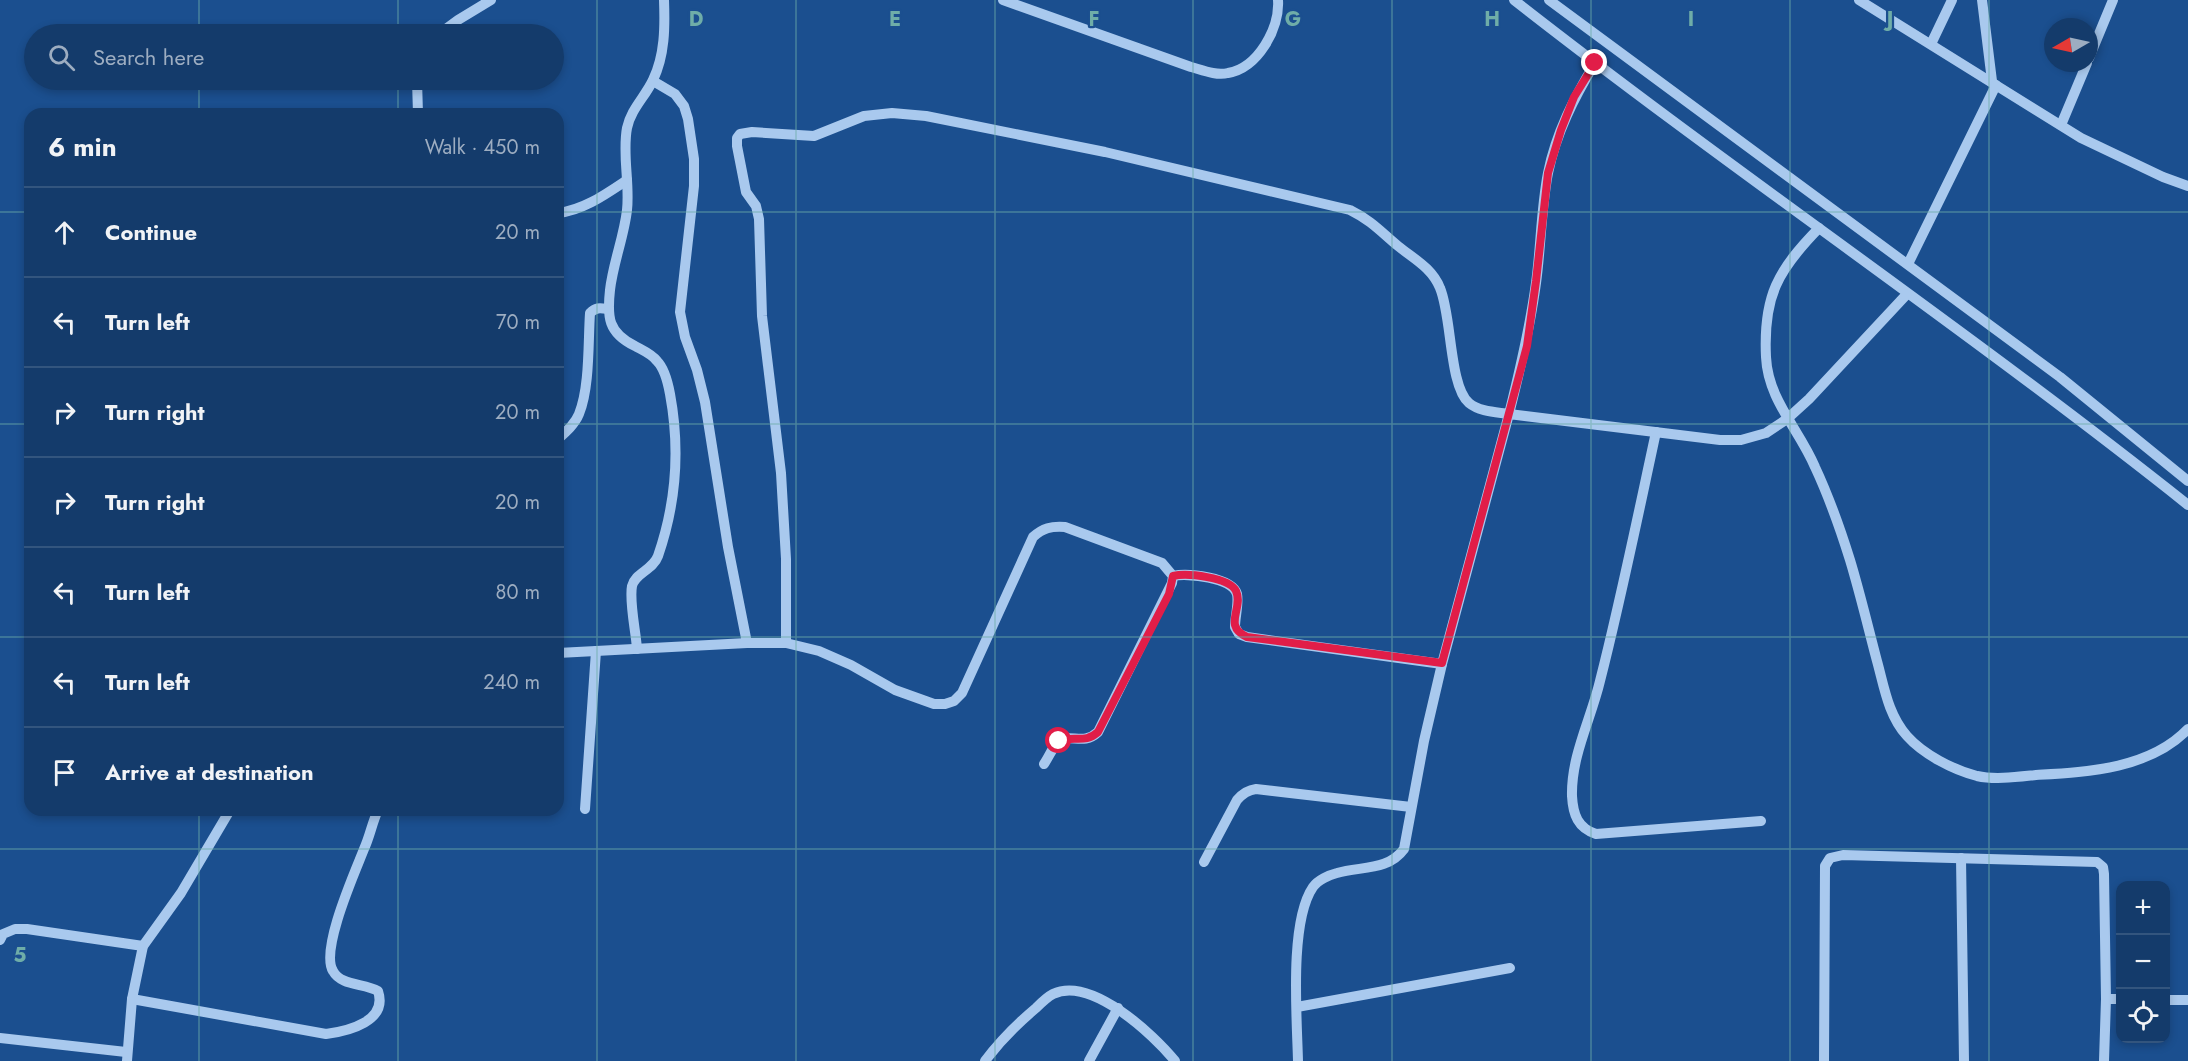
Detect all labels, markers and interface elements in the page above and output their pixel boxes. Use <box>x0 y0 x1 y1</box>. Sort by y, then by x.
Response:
text: D <box>689 5 703 34</box>
text: E <box>889 5 901 34</box>
text: F <box>1088 5 1100 34</box>
text: G <box>1285 5 1301 34</box>
text: H <box>1484 5 1500 34</box>
text: I <box>1688 5 1694 34</box>
text: J <box>1883 5 1893 34</box>
north arrow <box>2044 18 2098 72</box>
search box <box>24 24 564 90</box>
icon: search <box>45 41 78 74</box>
text: Search here <box>93 41 204 73</box>
route end <box>1581 49 1607 75</box>
text: 6 min <box>48 128 117 166</box>
text: Walk · 450 m <box>425 133 540 162</box>
icon: ahead <box>48 216 81 249</box>
text: Continue <box>105 216 197 248</box>
text: 20 m <box>495 218 540 247</box>
icon: left <box>48 306 81 339</box>
text: Turn left <box>105 306 190 338</box>
text: 70 m <box>496 308 540 337</box>
icon: right <box>48 396 81 429</box>
text: Turn right <box>105 396 205 428</box>
text: 20 m <box>495 398 540 427</box>
icon: right <box>48 486 81 519</box>
text: Turn right <box>105 486 205 518</box>
text: 20 m <box>495 488 540 517</box>
icon: left <box>48 576 81 609</box>
text: Turn left <box>105 576 190 608</box>
text: 80 m <box>495 578 540 607</box>
icon: left <box>48 666 81 699</box>
text: Turn left <box>105 666 190 698</box>
text: 240 m <box>483 668 540 697</box>
route start <box>1045 727 1071 753</box>
icon: arrive <box>48 756 81 789</box>
text: Arrive at destination <box>105 756 314 788</box>
map controls <box>2116 881 2170 1043</box>
button: + <box>2116 881 2170 935</box>
button: − <box>2116 935 2170 989</box>
text: 5 <box>14 941 27 970</box>
button: locate <box>2116 989 2170 1043</box>

